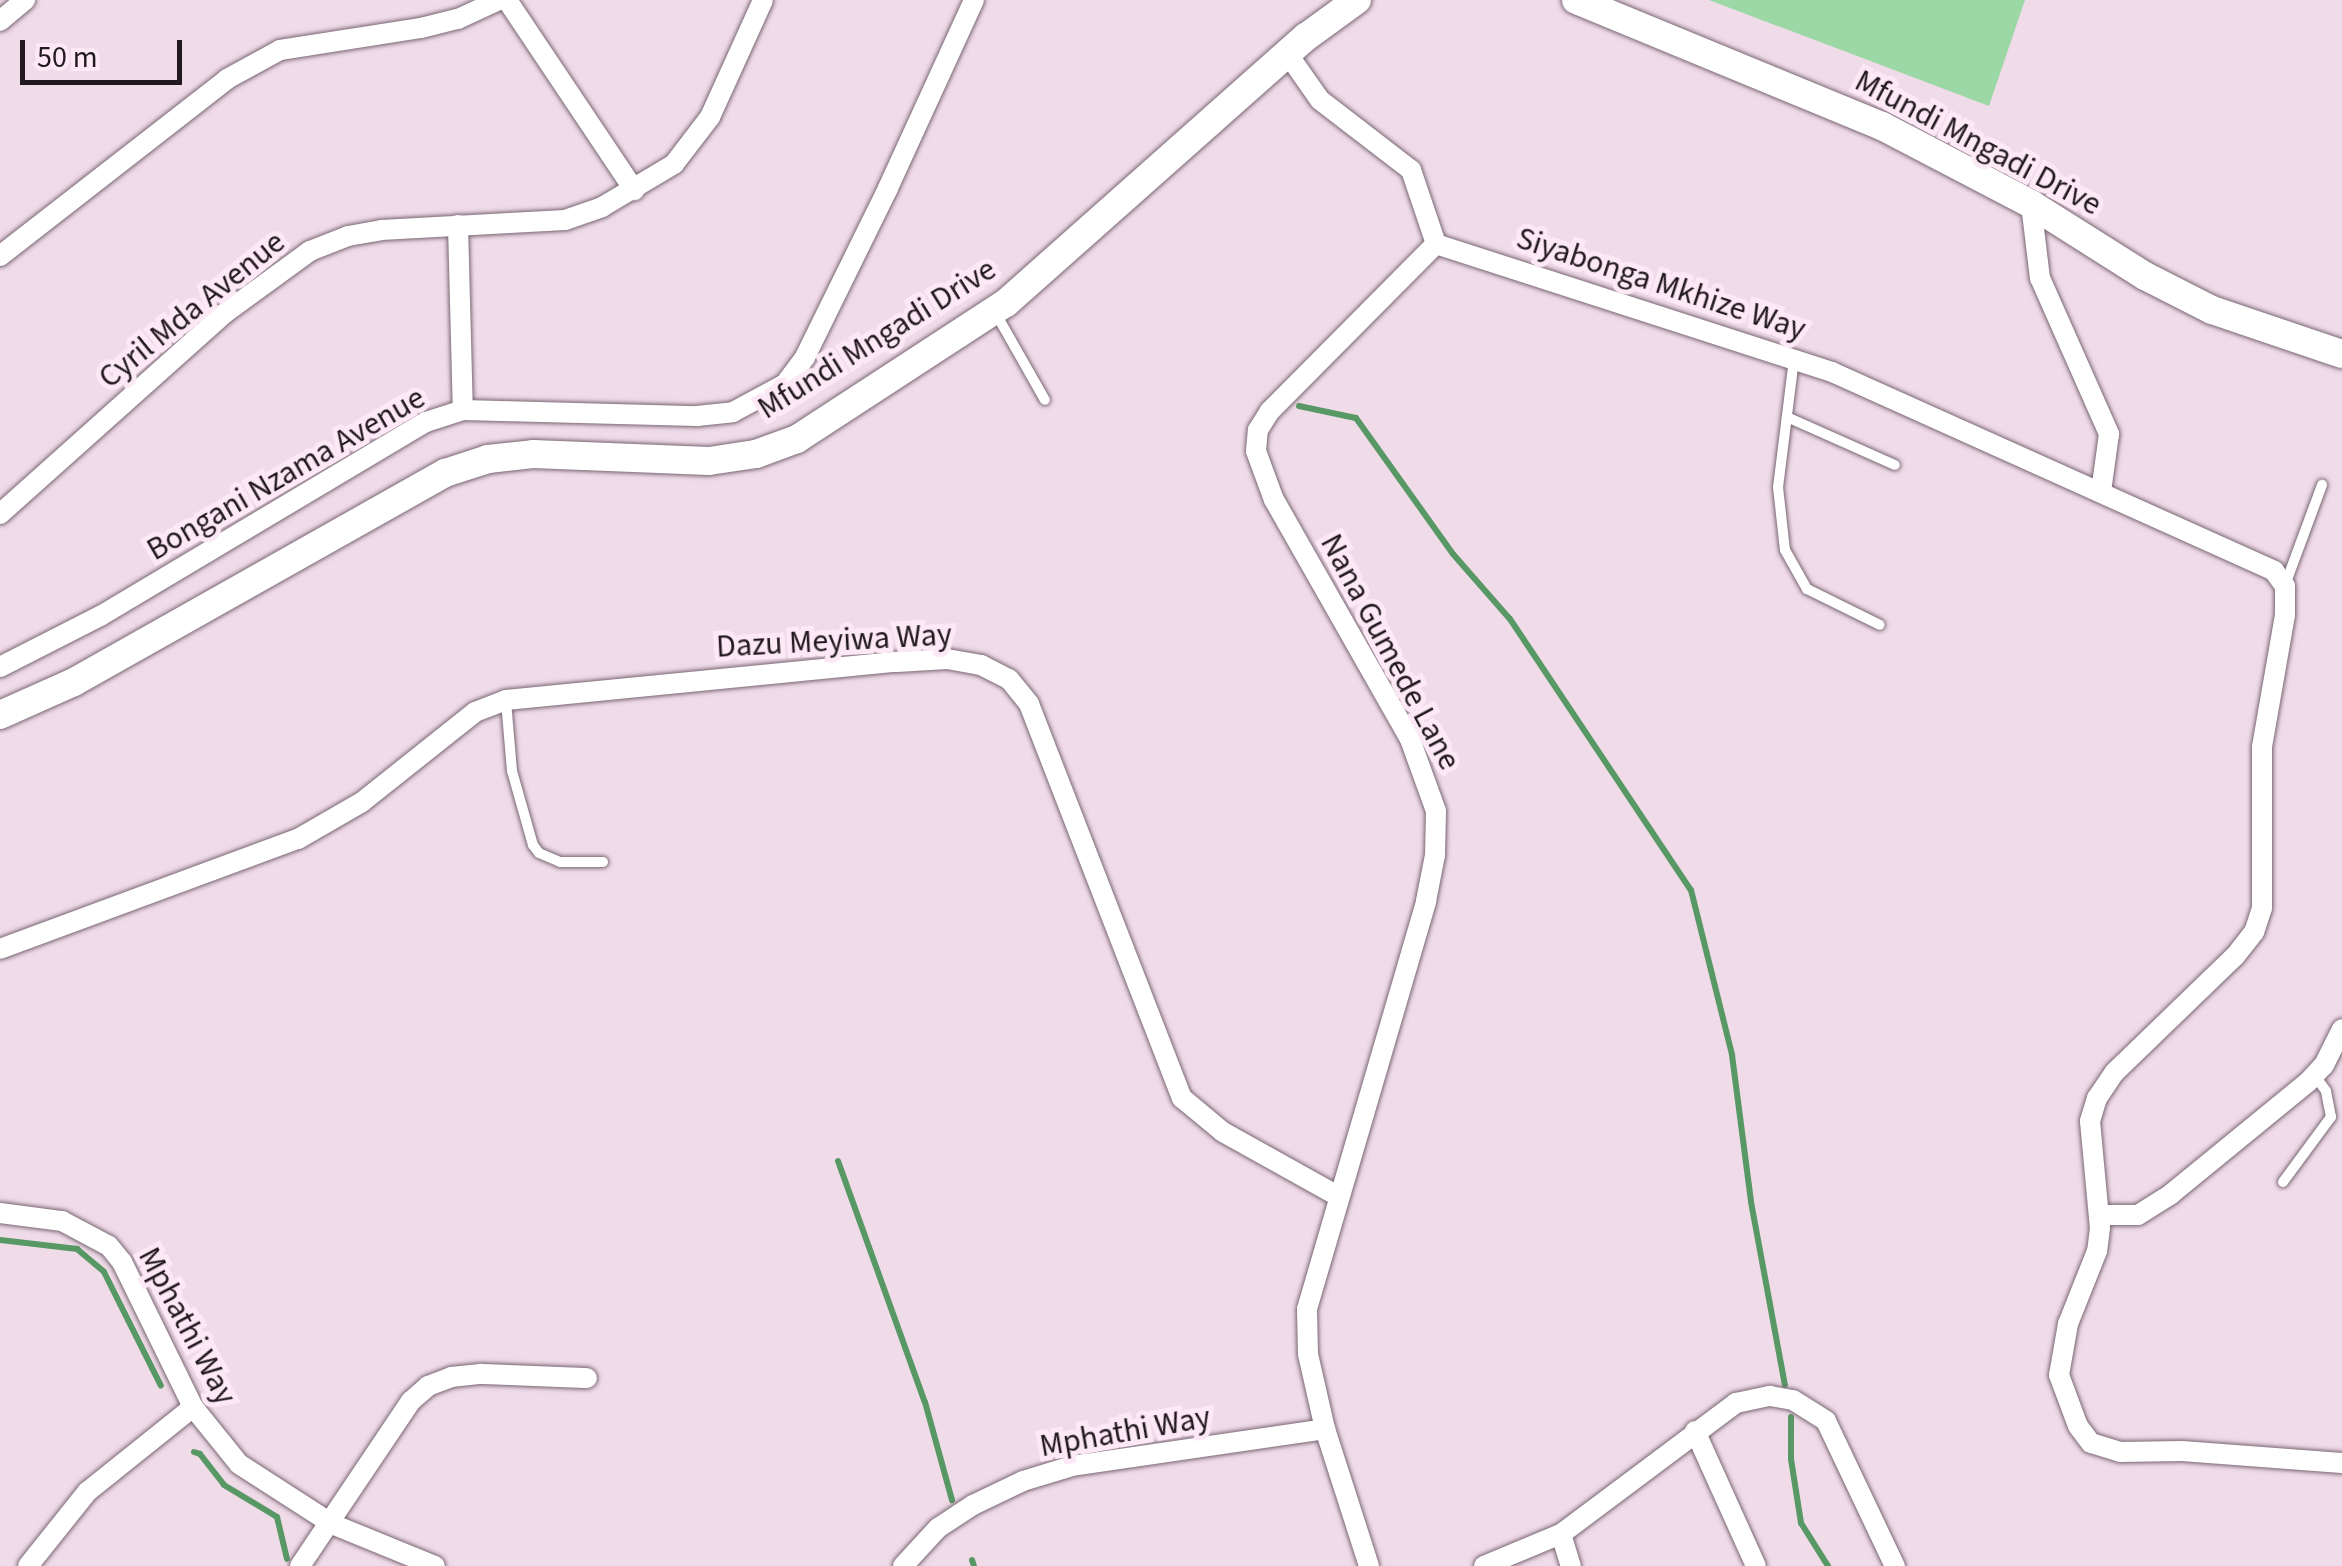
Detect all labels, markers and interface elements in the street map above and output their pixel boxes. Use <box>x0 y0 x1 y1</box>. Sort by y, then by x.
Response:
scale bar <box>25 20 188 82</box>
text: 50 m <box>37 36 98 79</box>
street label: Mfundi Mngadi Drive <box>1848 62 2108 224</box>
street label: Siyabonga Mkhize Way <box>1512 219 1810 349</box>
street label: Cyril Mda Avenue <box>91 223 293 397</box>
street label: Mfundi Mngadi Drive <box>751 250 1003 428</box>
street label: Bongani Nzama Avenue <box>140 379 432 569</box>
street label: Nana Gumede Lane <box>1312 528 1468 776</box>
street label: Dazu Meyiwa Way <box>715 616 953 666</box>
street label: Mphathi Way <box>130 1241 244 1411</box>
street label: Mphathi Way <box>1037 1398 1213 1466</box>

